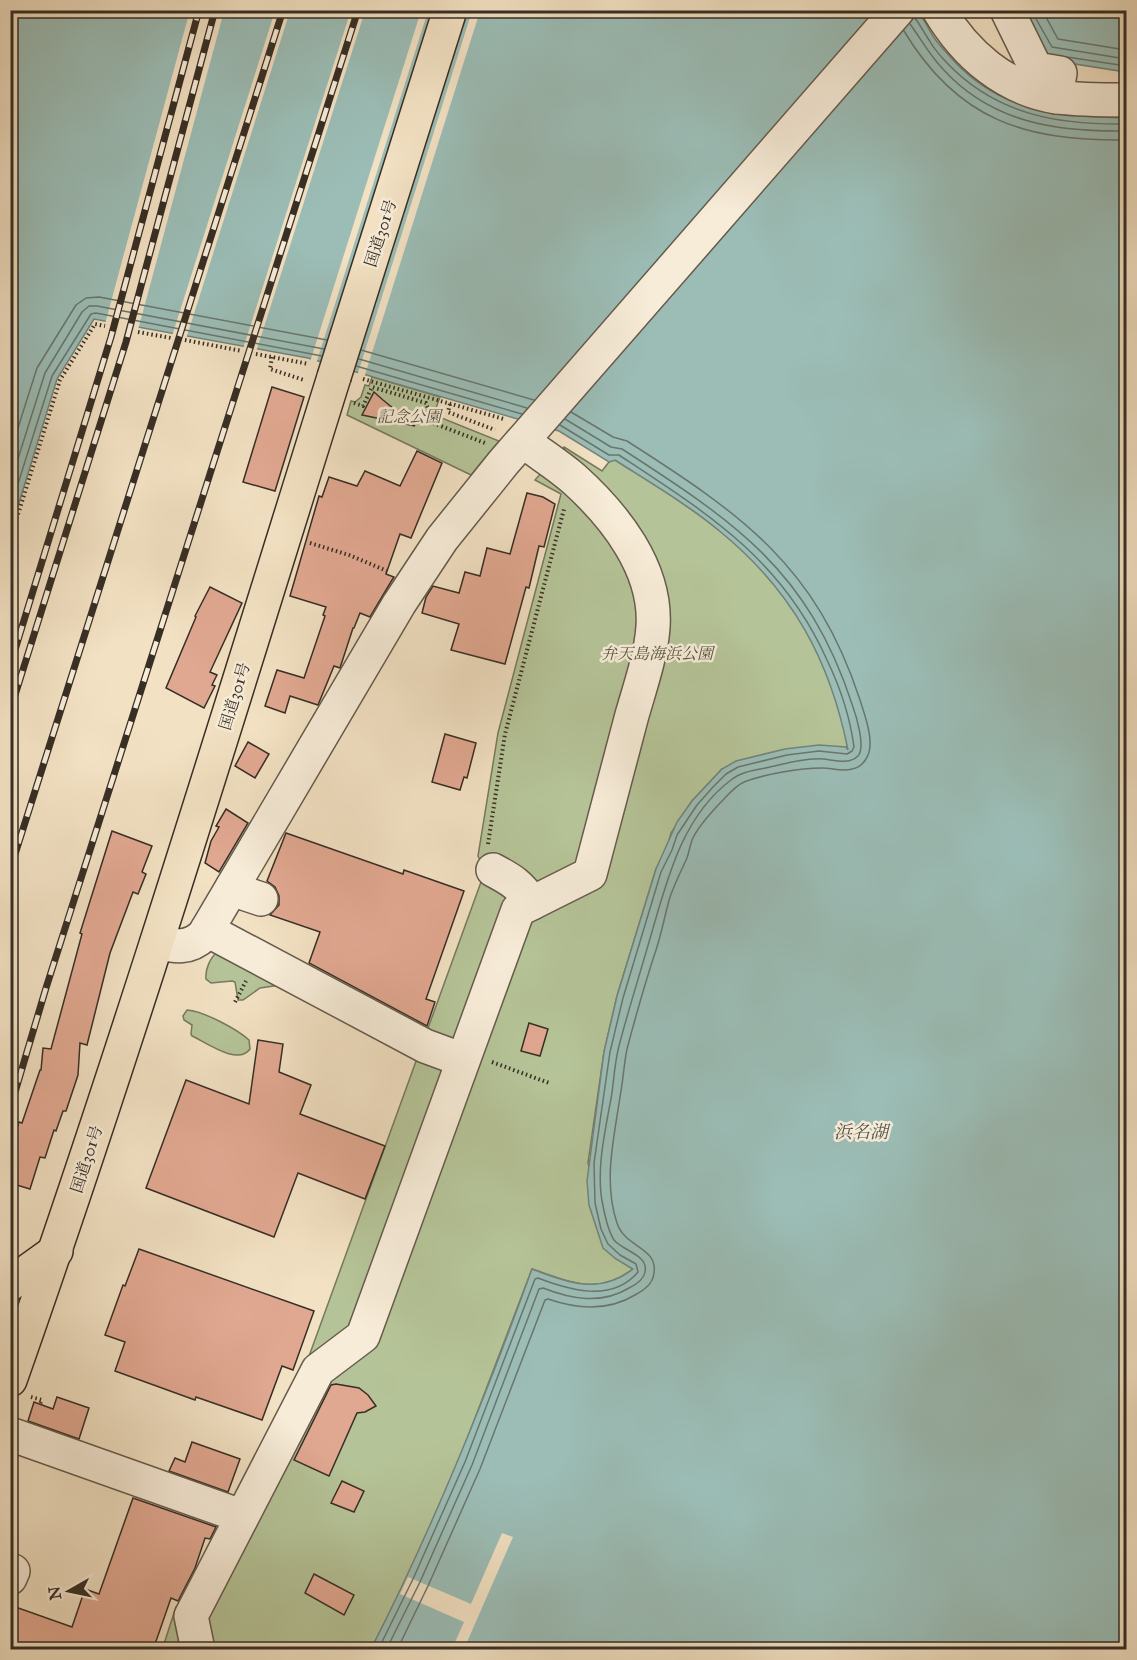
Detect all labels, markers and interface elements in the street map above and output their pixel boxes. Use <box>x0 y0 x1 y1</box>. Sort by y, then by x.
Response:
street label: 国道301号 <box>361 197 400 269</box>
park label: 記念公園 <box>377 407 444 426</box>
park label: 弁天島海浜公園 <box>601 644 716 663</box>
street label: 国道301号 <box>215 660 254 732</box>
water label: 浜名湖 <box>834 1121 891 1143</box>
street label: 国道301号 <box>67 1123 106 1195</box>
north arrow <box>39 1561 99 1621</box>
text: N <box>44 1585 65 1601</box>

